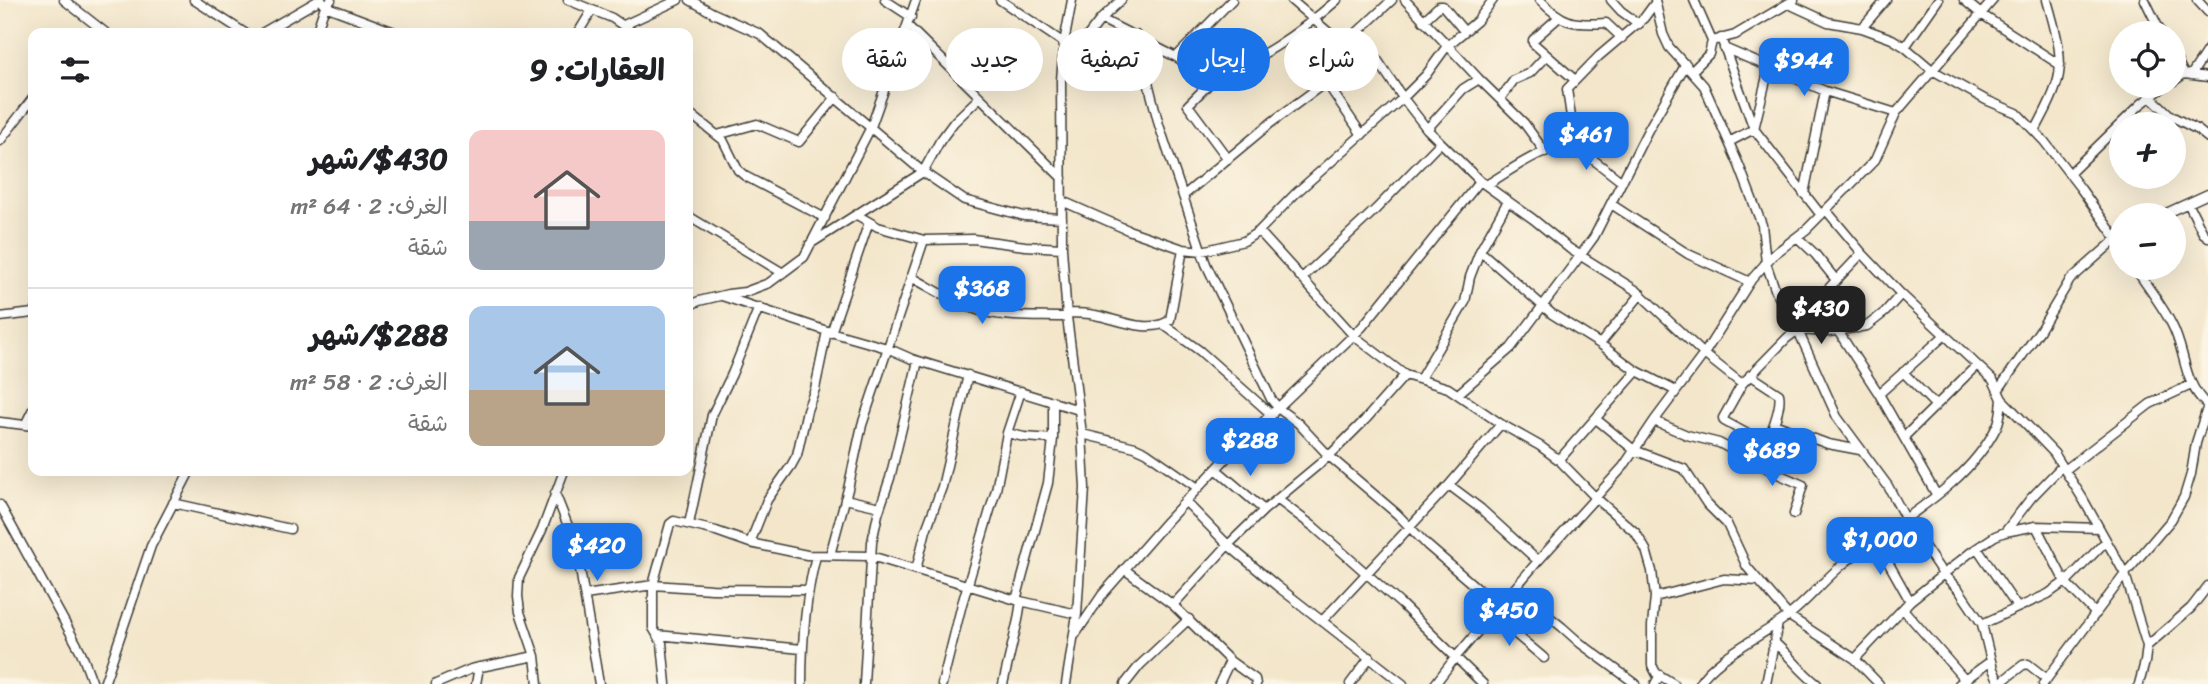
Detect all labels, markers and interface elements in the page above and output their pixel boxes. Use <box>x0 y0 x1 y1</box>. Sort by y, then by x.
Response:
map controls <box>2109 21 2186 280</box>
button: locate <box>2109 21 2186 98</box>
chip: شقة <box>842 28 932 91</box>
chip: جديد <box>946 28 1043 91</box>
chip: تصفية <box>1057 28 1163 91</box>
chip: إيجار <box>1177 28 1270 91</box>
chip: شراء <box>1284 28 1379 91</box>
pin: $944 <box>1763 38 1845 98</box>
text: $944 <box>1775 40 1833 81</box>
text: العقارات: 9 <box>529 43 665 97</box>
icon: filters <box>56 51 94 89</box>
button: + <box>2109 112 2186 189</box>
pin: $461 <box>1545 113 1627 172</box>
text: $461 <box>1560 114 1612 155</box>
text: $430/شهر <box>309 132 448 186</box>
icon: home <box>525 158 609 242</box>
text: الغرف: 2 · 64 m² <box>290 186 448 227</box>
button: − <box>2109 203 2186 280</box>
text: شقة <box>408 227 448 268</box>
pin: $368 <box>941 266 1023 326</box>
text: $368 <box>954 268 1010 309</box>
pin: $430 <box>1780 286 1862 346</box>
text: $430 <box>1792 288 1850 329</box>
text: $288/شهر <box>310 308 448 362</box>
icon: home <box>525 334 609 418</box>
text: الغرف: 2 · 58 m² <box>290 362 448 403</box>
text: شقة <box>408 403 448 444</box>
pin: $288 <box>1209 419 1291 478</box>
text: $288 <box>1222 420 1278 461</box>
pin: $689 <box>1731 428 1813 488</box>
text: $689 <box>1744 430 1800 471</box>
pin: $1,000 <box>1823 518 1937 577</box>
text: $1,000 <box>1842 519 1918 560</box>
pin: $420 <box>556 524 638 583</box>
text: $420 <box>568 525 626 566</box>
pin: $450 <box>1468 588 1550 648</box>
text: $450 <box>1480 590 1538 631</box>

